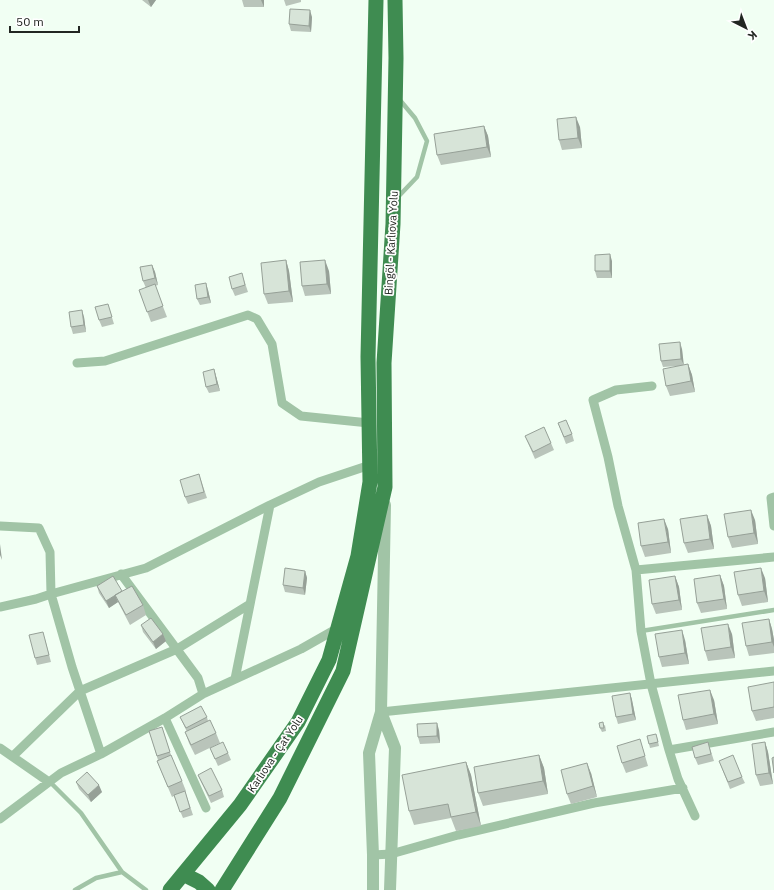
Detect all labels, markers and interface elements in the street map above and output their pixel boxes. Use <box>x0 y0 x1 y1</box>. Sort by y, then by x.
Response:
scale bar <box>10 8 79 34</box>
north arrow <box>726 8 766 48</box>
text: 50 m <box>16 14 44 29</box>
text: K <box>745 28 760 43</box>
street label: Bingöl - Karlıova Yolu <box>381 191 401 295</box>
street label: Karlıova - Çat Yolu <box>244 713 306 795</box>

